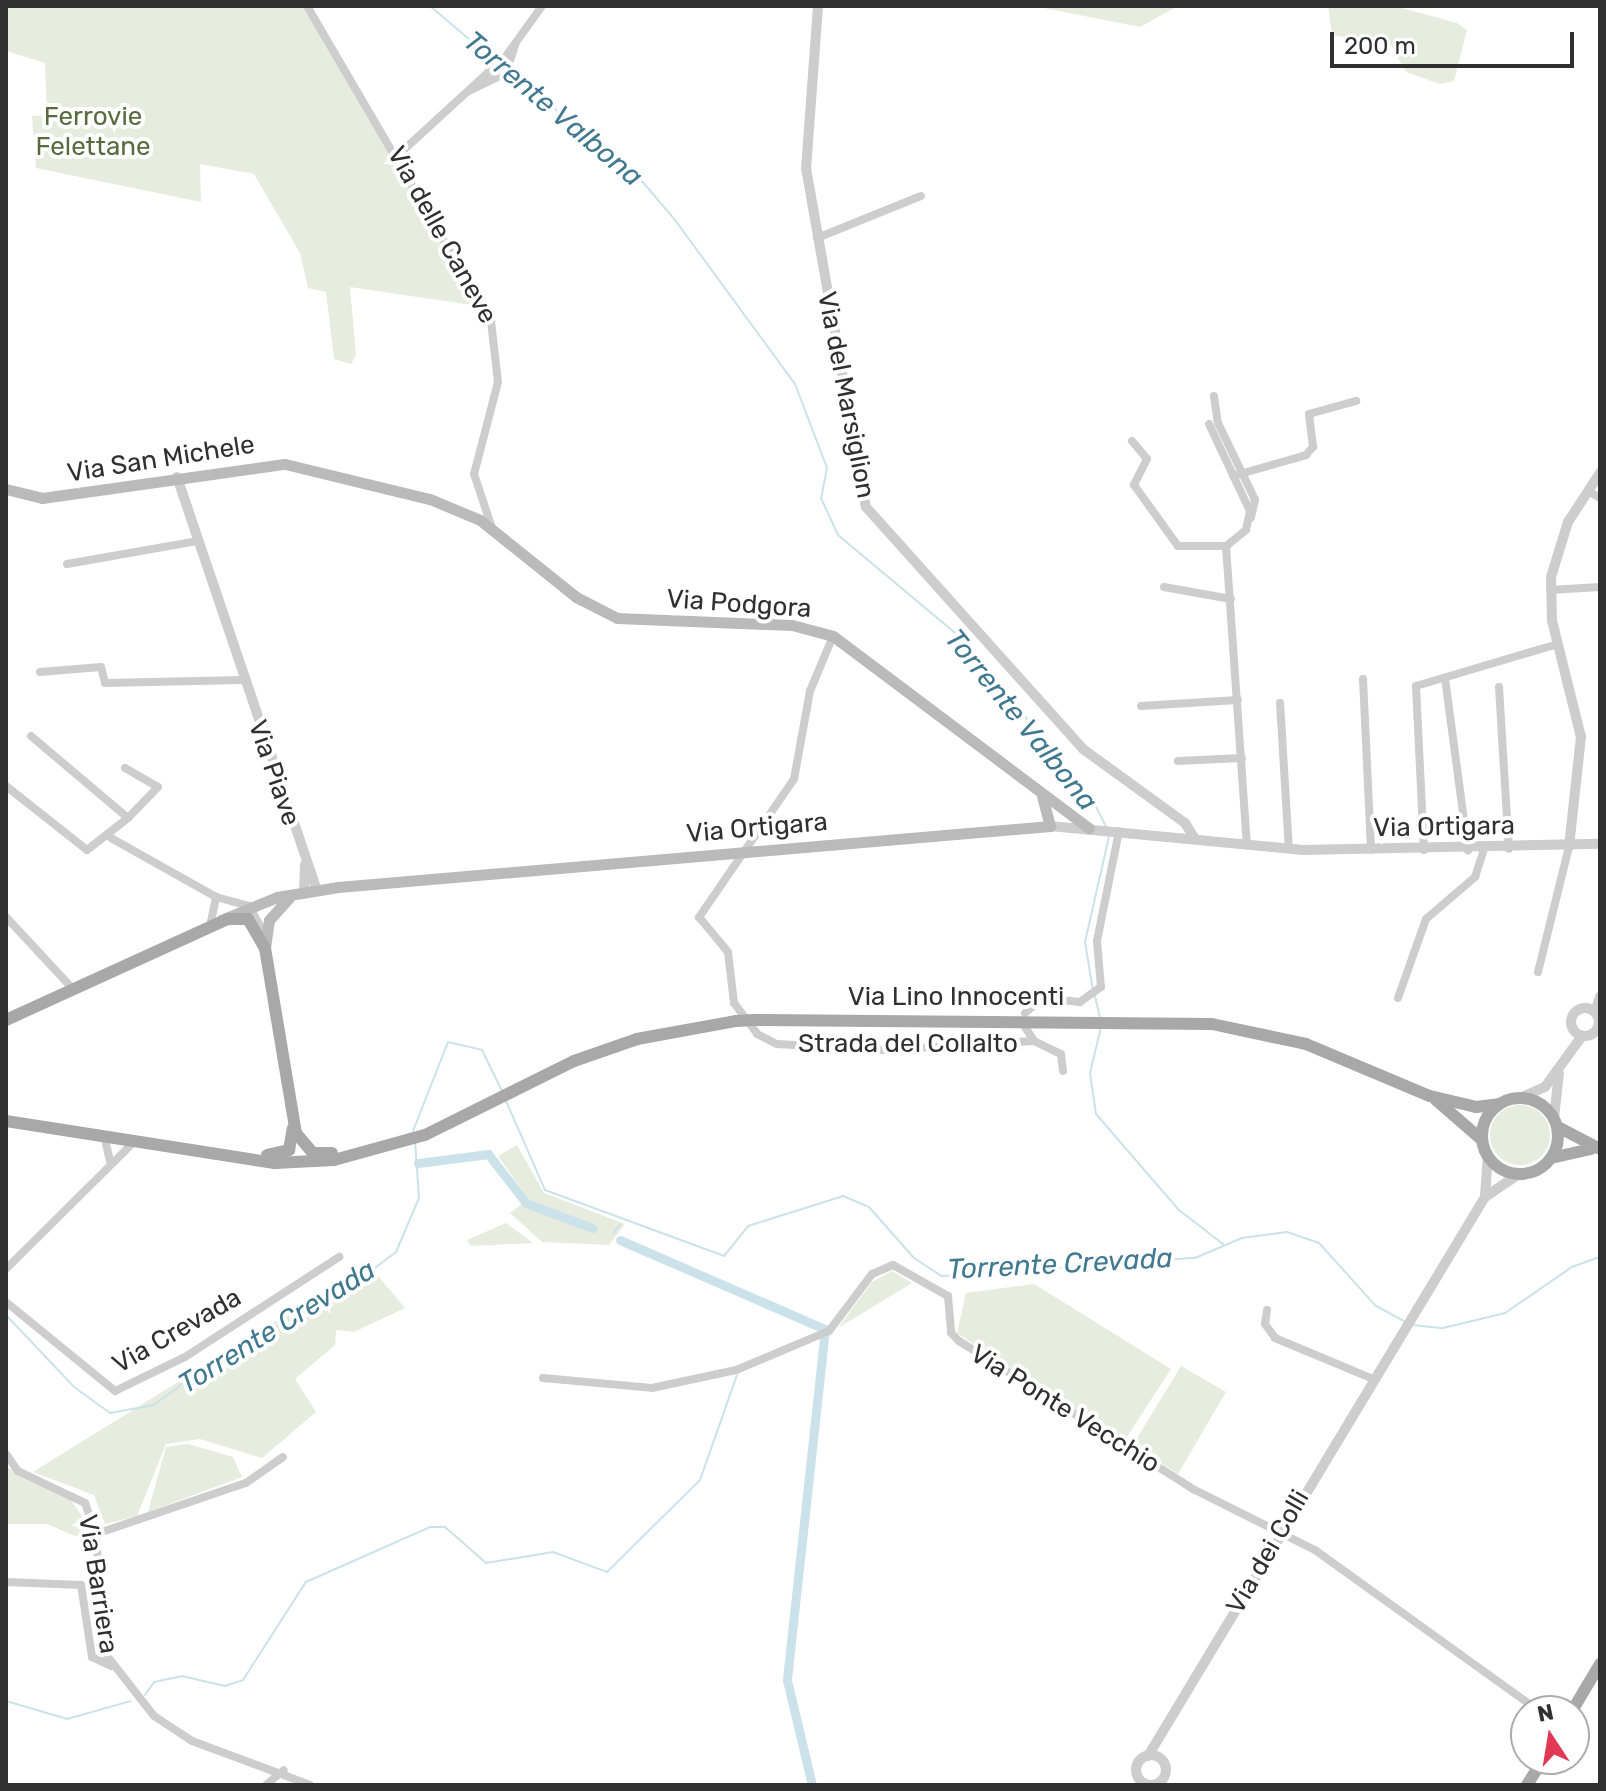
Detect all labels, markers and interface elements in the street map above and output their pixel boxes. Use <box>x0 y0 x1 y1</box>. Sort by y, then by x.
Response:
scale bar <box>1334 16 1578 66</box>
water label: Torrente Valbona <box>456 24 650 194</box>
text: 200 m <box>1344 32 1416 60</box>
park label: Ferrovie Felettane <box>35 101 151 162</box>
street label: Via delle Caneve <box>380 141 504 329</box>
street label: Via del Marsiglion <box>811 289 881 501</box>
street label: Via San Michele <box>65 429 257 489</box>
street label: Via Podgora <box>665 583 813 625</box>
water label: Torrente Valbona <box>937 622 1105 818</box>
street label: Via Piave <box>241 716 307 830</box>
street label: Via Ortigara <box>685 806 829 850</box>
street label: Via Ortigara <box>1373 810 1515 844</box>
street label: Via Lino Innocenti <box>848 981 1064 1013</box>
street label: Strada del Collalto <box>798 1028 1018 1060</box>
water label: Torrente Crevada <box>946 1241 1174 1287</box>
water label: Torrente Crevada <box>172 1253 382 1401</box>
street label: Via Crevada <box>107 1282 247 1380</box>
street label: Via Ponte Vecchio <box>964 1338 1166 1480</box>
street label: Via dei Colli <box>1220 1485 1316 1619</box>
street label: Via Barriera <box>72 1512 124 1656</box>
north arrow <box>1510 1695 1590 1775</box>
text: N <box>1535 1698 1556 1728</box>

